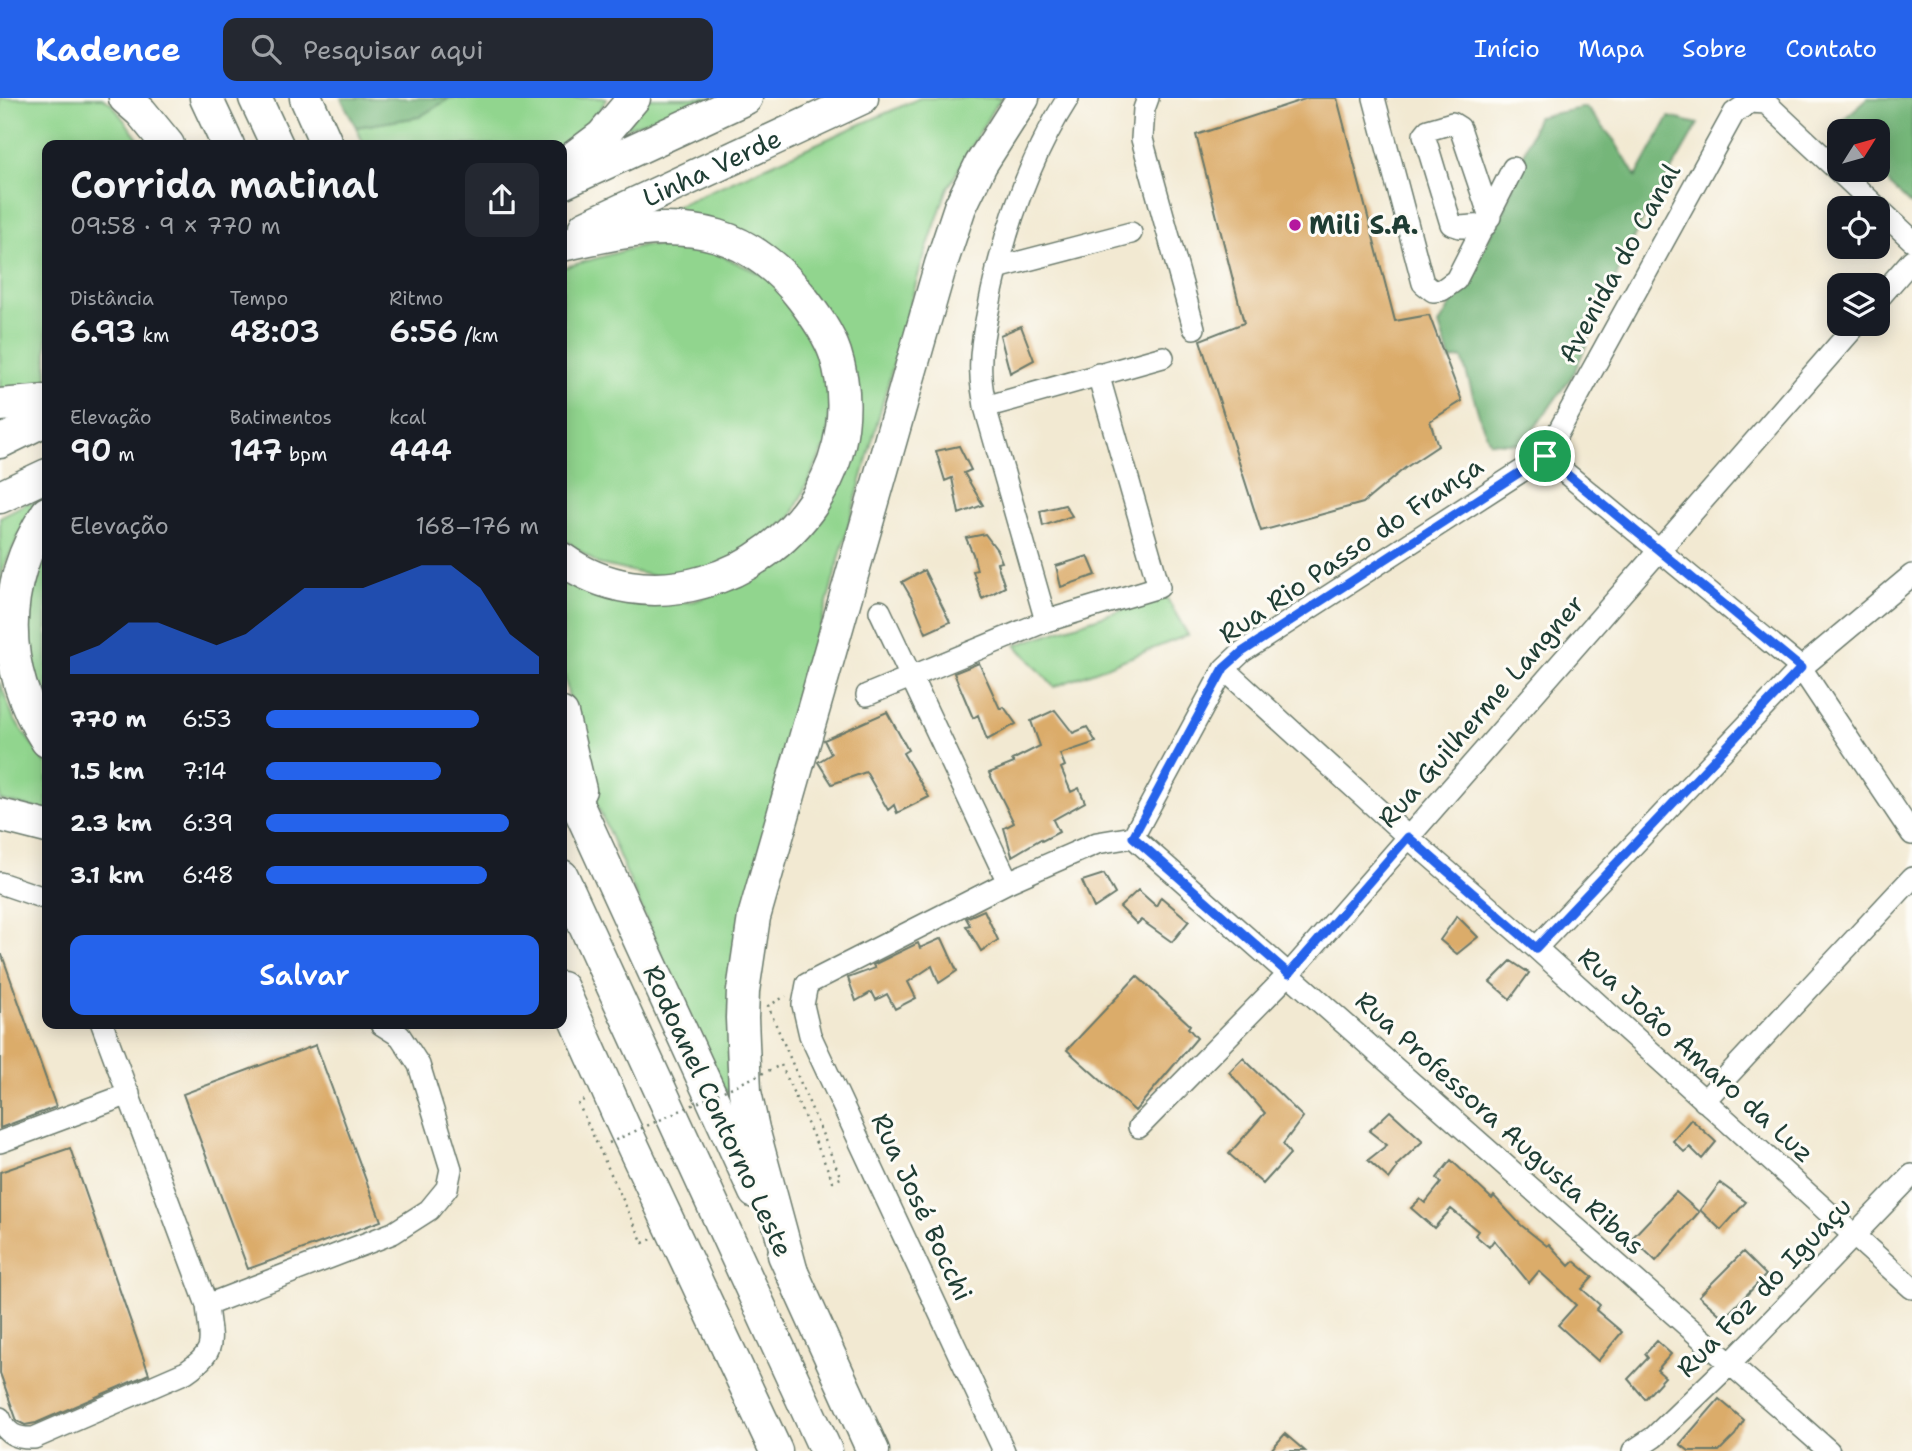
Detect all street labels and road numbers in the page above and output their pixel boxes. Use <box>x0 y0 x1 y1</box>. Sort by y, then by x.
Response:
street label: Linha Verde <box>637 120 787 215</box>
street label: Avenida do Canal <box>1549 157 1688 369</box>
street label: Rua Rio Passo do França <box>1212 448 1490 651</box>
street label: Rua Guilherme Langner <box>1370 587 1592 835</box>
street label: Rua João Amaro da Luz <box>1571 939 1822 1170</box>
street label: Rodoanel Contorno Leste <box>635 959 802 1262</box>
street label: Rua Professora Augusta Ribas <box>1348 983 1653 1262</box>
street label: Rua José Bocchi <box>864 1107 981 1306</box>
street label: Rua Foz do Iguaçu <box>1668 1189 1859 1384</box>

